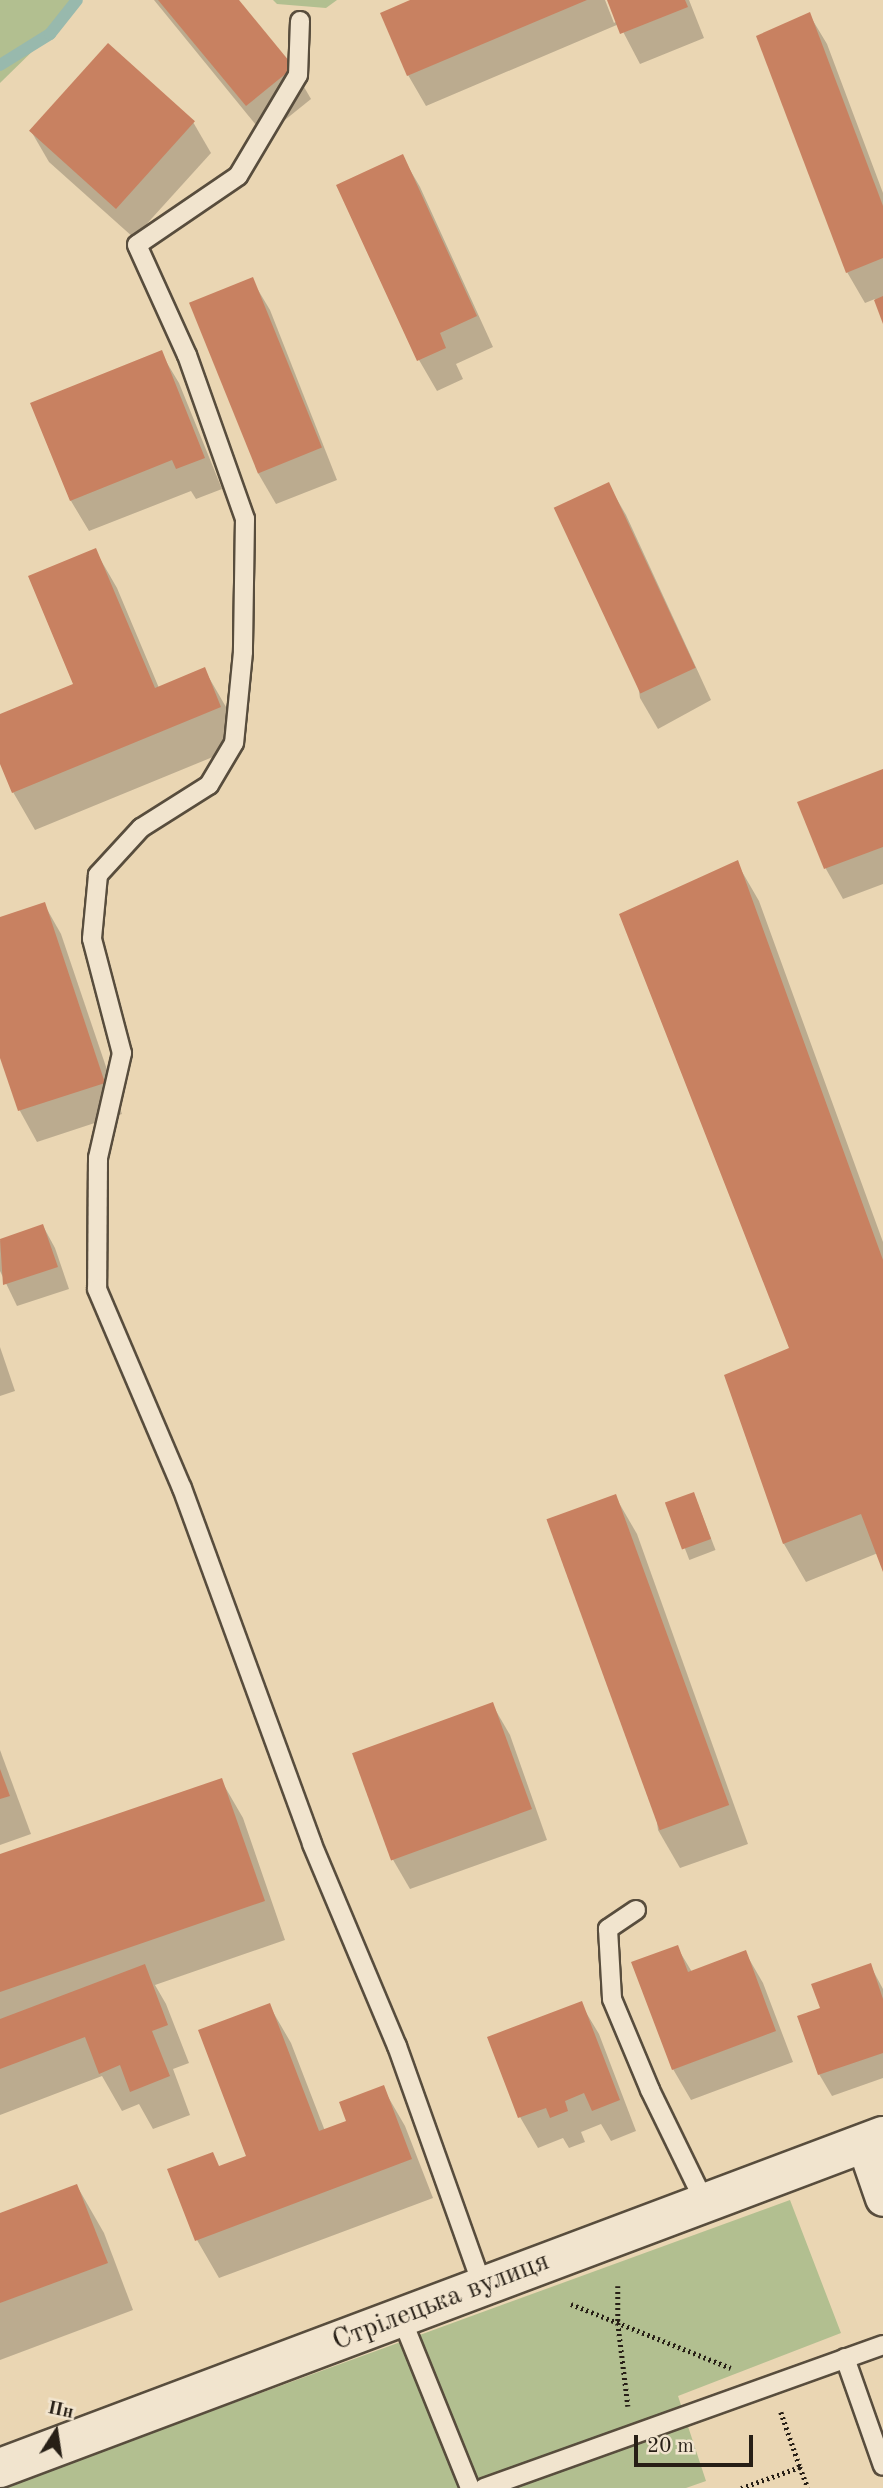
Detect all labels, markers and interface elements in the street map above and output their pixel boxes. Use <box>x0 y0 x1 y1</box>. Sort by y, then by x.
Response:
street label: Стрілецька вулиця <box>328 2245 554 2359</box>
north arrow <box>21 2397 91 2467</box>
text: Пн <box>46 2399 75 2423</box>
scale bar <box>638 2422 757 2466</box>
text: 20 m <box>647 2436 694 2457</box>

